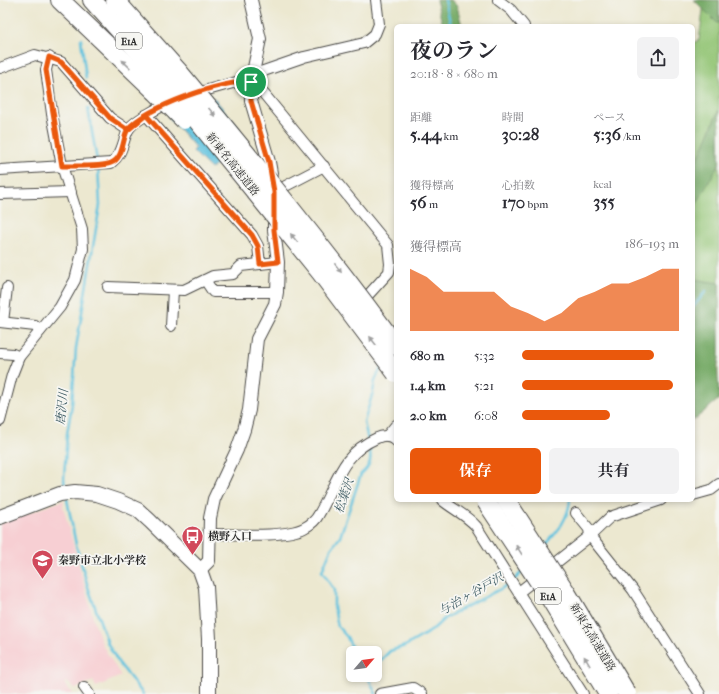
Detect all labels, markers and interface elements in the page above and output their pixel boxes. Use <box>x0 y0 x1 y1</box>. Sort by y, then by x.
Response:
road number: E1A <box>116 33 142 49</box>
button: share <box>637 37 679 79</box>
text: 夜のラン <box>410 38 498 64</box>
one-way arrow <box>121 59 131 69</box>
pin <box>234 65 268 99</box>
text: 20:18 · 8 × 680 m <box>410 66 498 81</box>
icon: arrive <box>240 71 262 93</box>
one-way arrow <box>208 107 217 117</box>
text: 距離 <box>410 111 432 124</box>
text: 時間 <box>502 111 524 124</box>
text: ペース <box>593 111 626 124</box>
text: 5.44 <box>410 124 441 144</box>
text: 30:28 <box>502 124 539 144</box>
text: 5:36 <box>593 124 621 144</box>
street label: 新東名高速道路 <box>203 130 262 198</box>
text: km <box>441 130 458 143</box>
text: /km <box>621 130 641 143</box>
text: kcal <box>593 178 612 191</box>
text: 獲得標高 <box>410 179 454 192</box>
text: 心拍数 <box>502 179 535 192</box>
text: 355 <box>593 191 615 211</box>
text: 56 <box>410 192 427 212</box>
text: 170 <box>502 192 525 212</box>
text: m <box>427 198 438 211</box>
text: bpm <box>525 198 548 211</box>
one-way arrow <box>289 233 298 244</box>
text: 186–193 m <box>625 236 679 251</box>
text: 獲得標高 <box>410 239 462 254</box>
one-way arrow <box>334 262 342 273</box>
one-way arrow <box>369 336 377 347</box>
text: 680 m <box>410 348 444 363</box>
text: 5:32 <box>474 348 495 363</box>
text: 1.4 km <box>410 378 445 393</box>
text: 5:21 <box>474 378 494 393</box>
water label: 唐沢川 <box>53 386 71 426</box>
text: 2.0 km <box>410 408 447 423</box>
text: 6:08 <box>474 408 498 423</box>
button: 保存 <box>410 448 541 494</box>
button: 共有 <box>549 448 679 494</box>
water label: 松葉沢 <box>332 475 357 515</box>
bus stop icon: 横野入口 <box>180 523 206 556</box>
place label: 横野入口 <box>208 530 252 543</box>
one-way arrow <box>515 544 522 556</box>
school or university icon: 秦野市立北小学校 <box>29 547 55 580</box>
place label: 秦野市立北小学校 <box>58 554 146 567</box>
water label: 与治ヶ谷戸沢 <box>436 569 507 618</box>
road number: E1A <box>535 588 561 604</box>
street label: 新東名高速道路 <box>567 601 618 674</box>
north arrow <box>346 646 382 682</box>
map controls <box>346 646 382 682</box>
one-way arrow <box>584 655 591 667</box>

